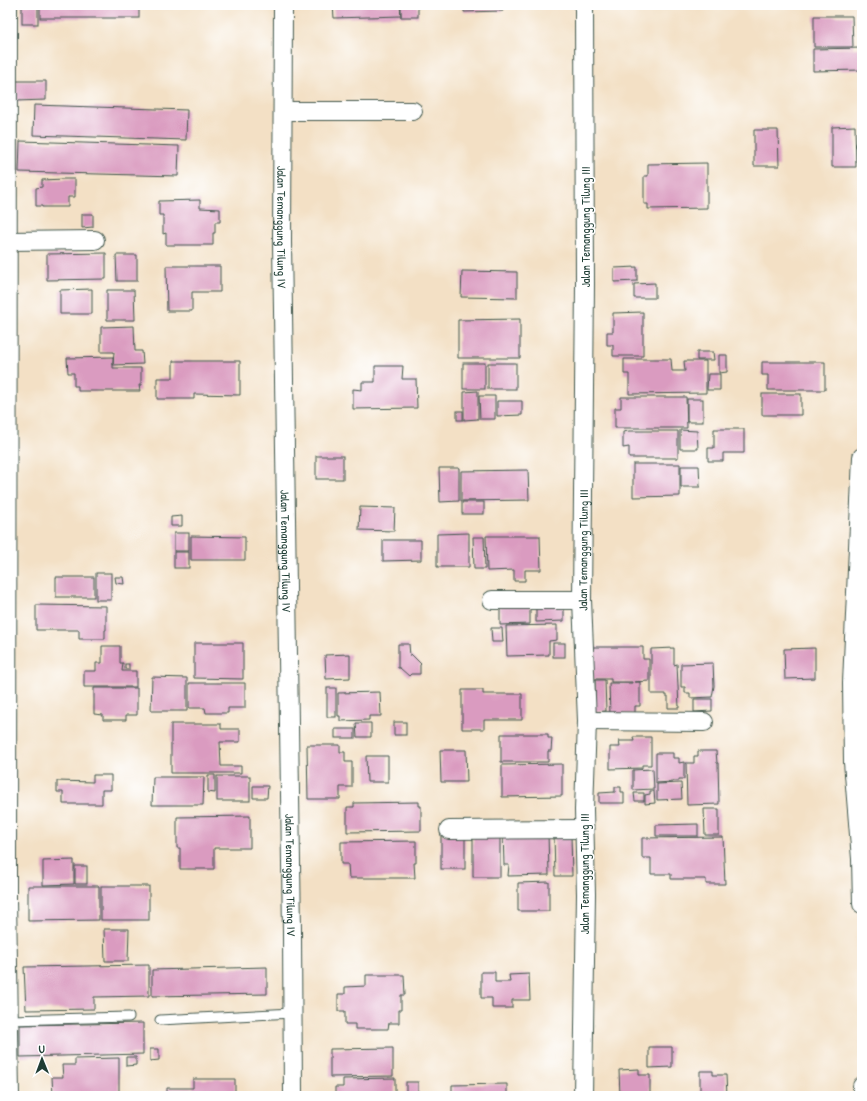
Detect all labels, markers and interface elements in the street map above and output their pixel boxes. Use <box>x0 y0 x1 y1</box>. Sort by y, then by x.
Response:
street label: Jalan Temanggung Tilung IV <box>273 166 291 289</box>
street label: Jalan Temanggung Tilung III <box>577 166 594 288</box>
street label: Jalan Temanggung Tilung III <box>573 489 592 611</box>
street label: Jalan Temanggung Tilung IV <box>277 490 296 613</box>
street label: Jalan Temanggung Tilung III <box>576 813 593 935</box>
street label: Jalan Temanggung Tilung IV <box>282 814 301 937</box>
north arrow <box>22 1039 62 1079</box>
text: U <box>39 1042 45 1056</box>

